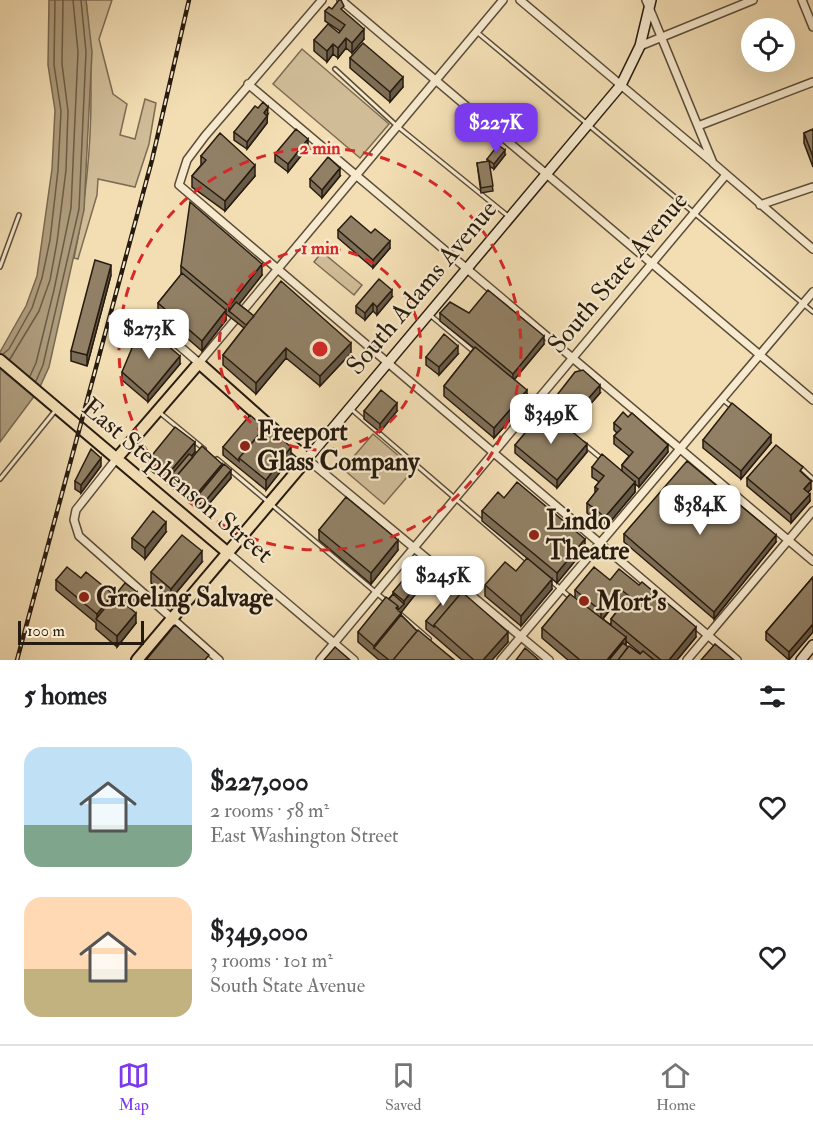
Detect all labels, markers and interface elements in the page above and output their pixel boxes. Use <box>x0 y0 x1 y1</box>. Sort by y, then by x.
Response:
map controls <box>741 18 795 72</box>
button: locate <box>741 18 795 72</box>
pin: $227K <box>454 103 538 154</box>
text: $227K <box>469 110 523 135</box>
text: 2 min <box>300 137 341 160</box>
street label: South State Avenue <box>541 185 695 360</box>
street label: South Adams Avenue <box>340 194 504 381</box>
text: 1 min <box>301 237 340 260</box>
pin: $273K <box>107 309 191 360</box>
text: $273K <box>123 316 175 341</box>
centre of rings <box>310 339 330 359</box>
street label: East Stephenson Street <box>75 391 280 571</box>
pin: $349K <box>509 394 593 445</box>
text: $349K <box>524 401 578 426</box>
place label: Freeport Glass Company <box>257 416 421 479</box>
marker: Freeport Glass Company <box>238 439 252 453</box>
pin: $384K <box>658 485 742 536</box>
text: $384K <box>673 492 727 517</box>
place label: Lindo Theatre <box>545 505 630 567</box>
marker: Lindo Theatre <box>527 528 541 542</box>
pin: $245K <box>401 556 485 607</box>
text: $245K <box>415 563 471 588</box>
place label: Groeling Salvage <box>96 582 273 615</box>
place label: Mort's <box>595 586 666 618</box>
marker: Groeling Salvage <box>77 590 91 604</box>
marker: Mort's <box>577 594 591 608</box>
scale bar <box>18 618 144 646</box>
text: 100 m <box>27 621 65 641</box>
text: 5 homes <box>24 680 107 712</box>
icon: filters <box>756 680 789 713</box>
text: $227,000 <box>210 766 309 798</box>
icon: home <box>72 771 144 843</box>
icon: heart <box>756 791 789 824</box>
text: 2 rooms · 58 m² <box>210 798 329 823</box>
text: East Washington Street <box>210 823 399 848</box>
text: $349,000 <box>210 916 308 948</box>
icon: home <box>72 921 144 993</box>
icon: heart <box>756 941 789 974</box>
text: 3 rooms · 101 m² <box>210 948 333 973</box>
text: South State Avenue <box>210 973 365 998</box>
tab: Map <box>117 1059 150 1115</box>
tab: Saved <box>385 1059 421 1115</box>
tab: Home <box>656 1059 696 1115</box>

